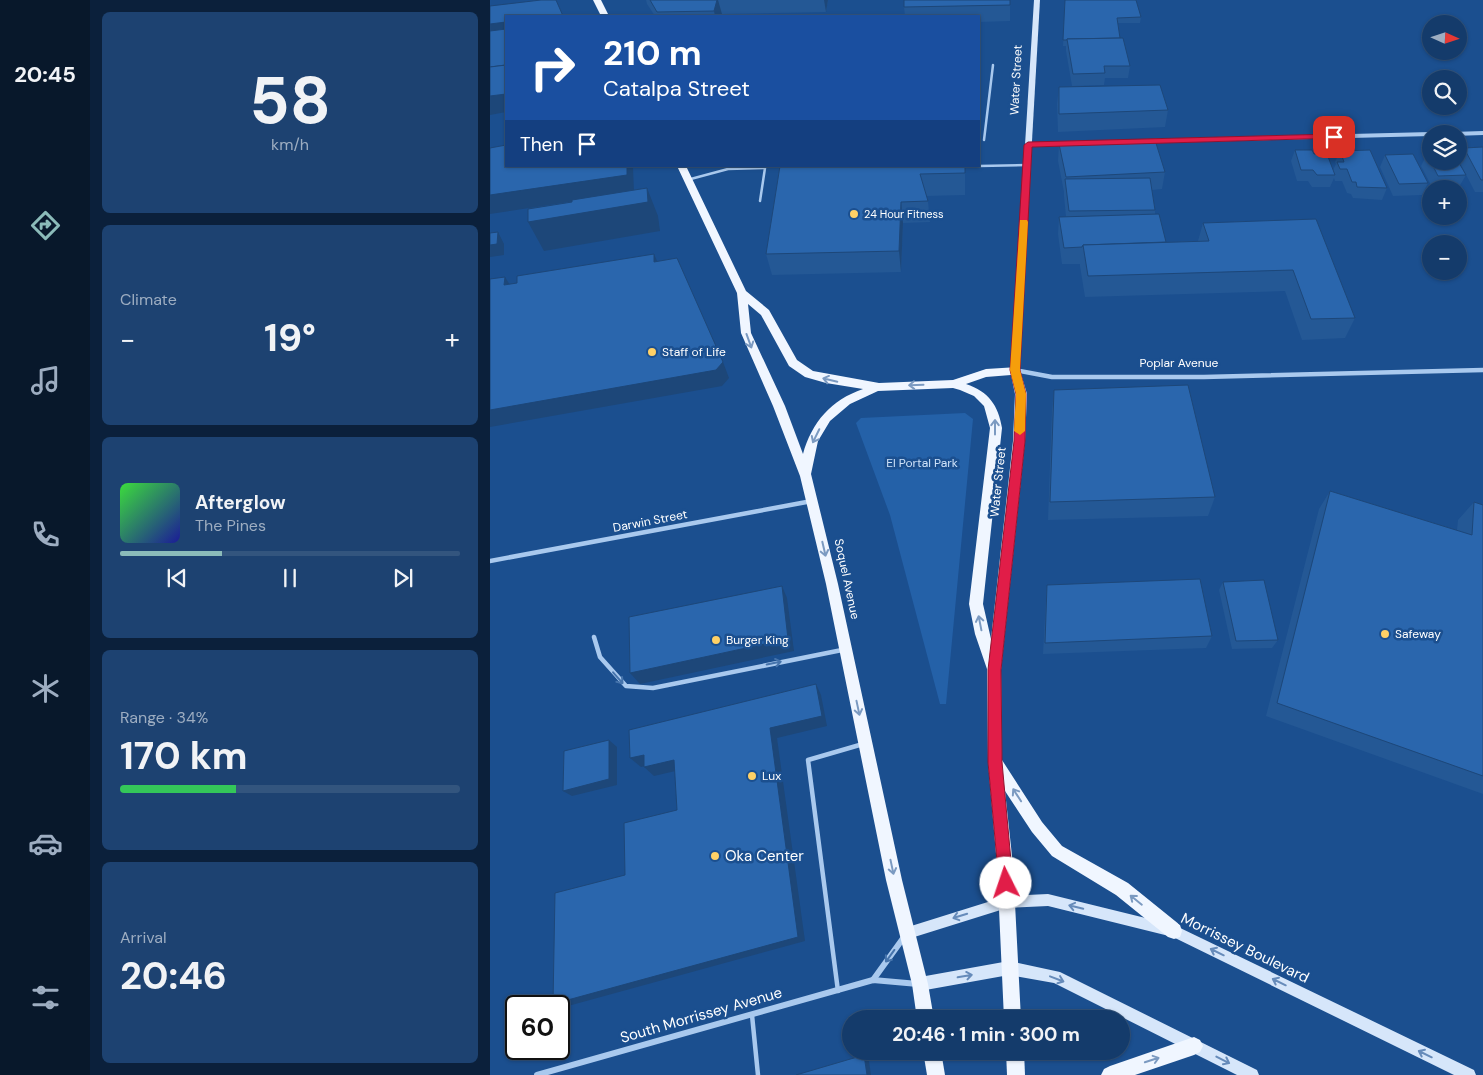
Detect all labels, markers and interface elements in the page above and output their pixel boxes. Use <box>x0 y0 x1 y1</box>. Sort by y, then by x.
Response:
north arrow <box>1422 15 1468 60</box>
map controls <box>1422 15 1467 280</box>
text: 210 m <box>603 30 702 76</box>
icon: right <box>520 35 585 100</box>
street label: Water Street <box>1006 44 1026 116</box>
text: 58 <box>249 59 331 143</box>
text: 20:45 <box>14 60 76 89</box>
button: search <box>1422 70 1467 115</box>
text: Catalpa Street <box>603 74 750 103</box>
pin <box>1313 116 1355 158</box>
icon: arrive <box>1320 123 1348 151</box>
button: layers <box>1422 125 1467 170</box>
icon: arrive <box>573 130 601 158</box>
text: Then <box>520 132 563 157</box>
text: km/h <box>271 134 309 155</box>
button: + <box>1422 180 1467 225</box>
place label: 24 Hour Fitness <box>864 207 944 221</box>
icon: directions <box>28 208 63 243</box>
marker: 24 Hour Fitness <box>848 208 860 220</box>
button: − <box>1422 235 1467 280</box>
text: Climate <box>120 289 177 310</box>
text: 19° <box>264 313 316 363</box>
text: − <box>120 321 135 358</box>
text: + <box>445 321 460 358</box>
one-way arrow <box>745 332 754 348</box>
place label: Staff of Life <box>662 344 726 360</box>
marker: Staff of Life <box>646 346 658 358</box>
street label: Poplar Avenue <box>1140 355 1219 371</box>
icon: music <box>28 363 63 398</box>
one-way arrow <box>823 375 839 384</box>
one-way arrow <box>908 381 924 390</box>
one-way arrow <box>990 420 1000 436</box>
one-way arrow <box>810 428 820 443</box>
street label: Water Street <box>986 446 1010 518</box>
park label: El Portal Park <box>886 455 958 471</box>
text: Afterglow <box>195 490 286 515</box>
street label: Darwin Street <box>611 506 689 536</box>
text: The Pines <box>195 515 266 536</box>
icon: phone <box>28 517 63 552</box>
street label: Soquel Avenue <box>831 537 863 621</box>
one-way arrow <box>820 540 829 556</box>
icon: previous <box>163 564 191 592</box>
icon: pause <box>276 564 304 592</box>
icon: next <box>389 564 417 592</box>
one-way arrow <box>975 616 984 632</box>
place label: Safeway <box>1395 626 1441 642</box>
marker: Safeway <box>1379 628 1391 640</box>
place label: Burger King <box>726 632 789 648</box>
marker: Burger King <box>710 634 722 646</box>
one-way arrow <box>766 658 782 667</box>
icon: climate <box>28 671 63 706</box>
one-way arrow <box>613 671 624 684</box>
one-way arrow <box>854 699 863 715</box>
text: Range · 34% <box>120 707 208 728</box>
text: 170 km <box>120 731 247 781</box>
place label: Lux <box>762 768 781 784</box>
marker: Lux <box>746 770 758 782</box>
one-way arrow <box>1012 788 1022 802</box>
icon: car <box>28 826 63 861</box>
place label: Oka Center <box>725 846 804 866</box>
marker: Oka Center <box>709 850 721 862</box>
position arrow <box>979 856 1031 908</box>
one-way arrow <box>887 858 897 874</box>
one-way arrow <box>1130 895 1143 906</box>
one-way arrow <box>1068 902 1084 911</box>
street label: Morrissey Boulevard <box>1178 908 1312 988</box>
one-way arrow <box>953 912 969 922</box>
text: Arrival <box>120 927 167 948</box>
one-way arrow <box>1210 947 1225 956</box>
one-way arrow <box>885 949 895 963</box>
text: 20:46 <box>120 951 227 1001</box>
one-way arrow <box>956 971 972 981</box>
one-way arrow <box>1049 975 1064 984</box>
one-way arrow <box>1272 977 1287 987</box>
icon: filters <box>28 980 63 1015</box>
street label: South Morrissey Avenue <box>618 982 784 1048</box>
speed limit sign: 60 <box>505 995 570 1060</box>
text: 20:46 · 1 min · 300 m <box>892 1022 1080 1047</box>
one-way arrow <box>1418 1048 1433 1058</box>
one-way arrow <box>1144 1054 1160 1064</box>
one-way arrow <box>1216 1055 1231 1065</box>

